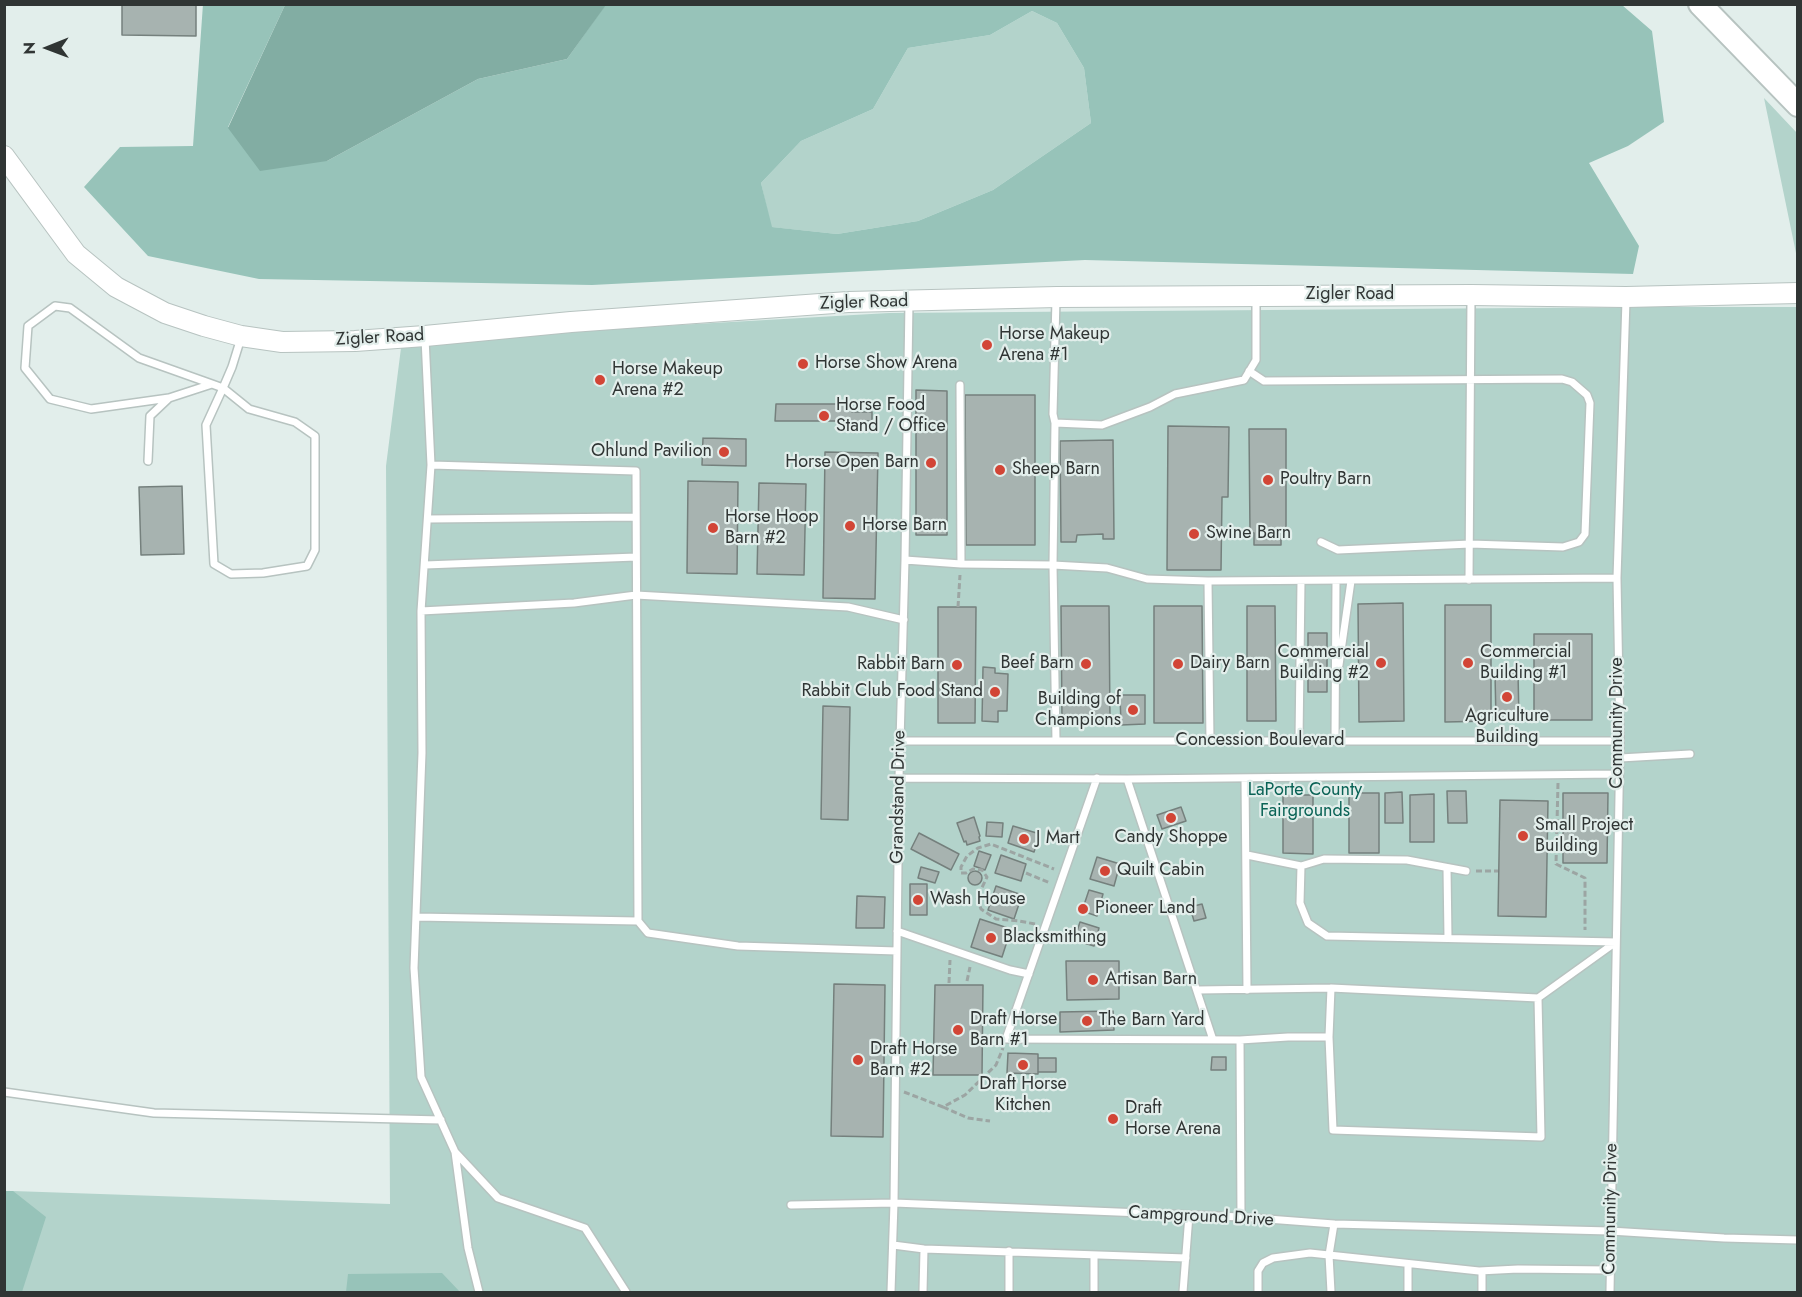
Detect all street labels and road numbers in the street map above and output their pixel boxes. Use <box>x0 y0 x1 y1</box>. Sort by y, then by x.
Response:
street label: Zigler Road <box>1306 284 1394 306</box>
street label: Zigler Road <box>819 291 909 315</box>
street label: Zigler Road <box>335 325 425 351</box>
street label: Community Drive <box>1607 657 1629 789</box>
street label: Grandstand Drive <box>887 730 911 864</box>
street label: Concession Boulevard <box>1176 730 1344 752</box>
street label: Community Drive <box>1599 1143 1623 1275</box>
street label: Campground Drive <box>1128 1202 1274 1232</box>

